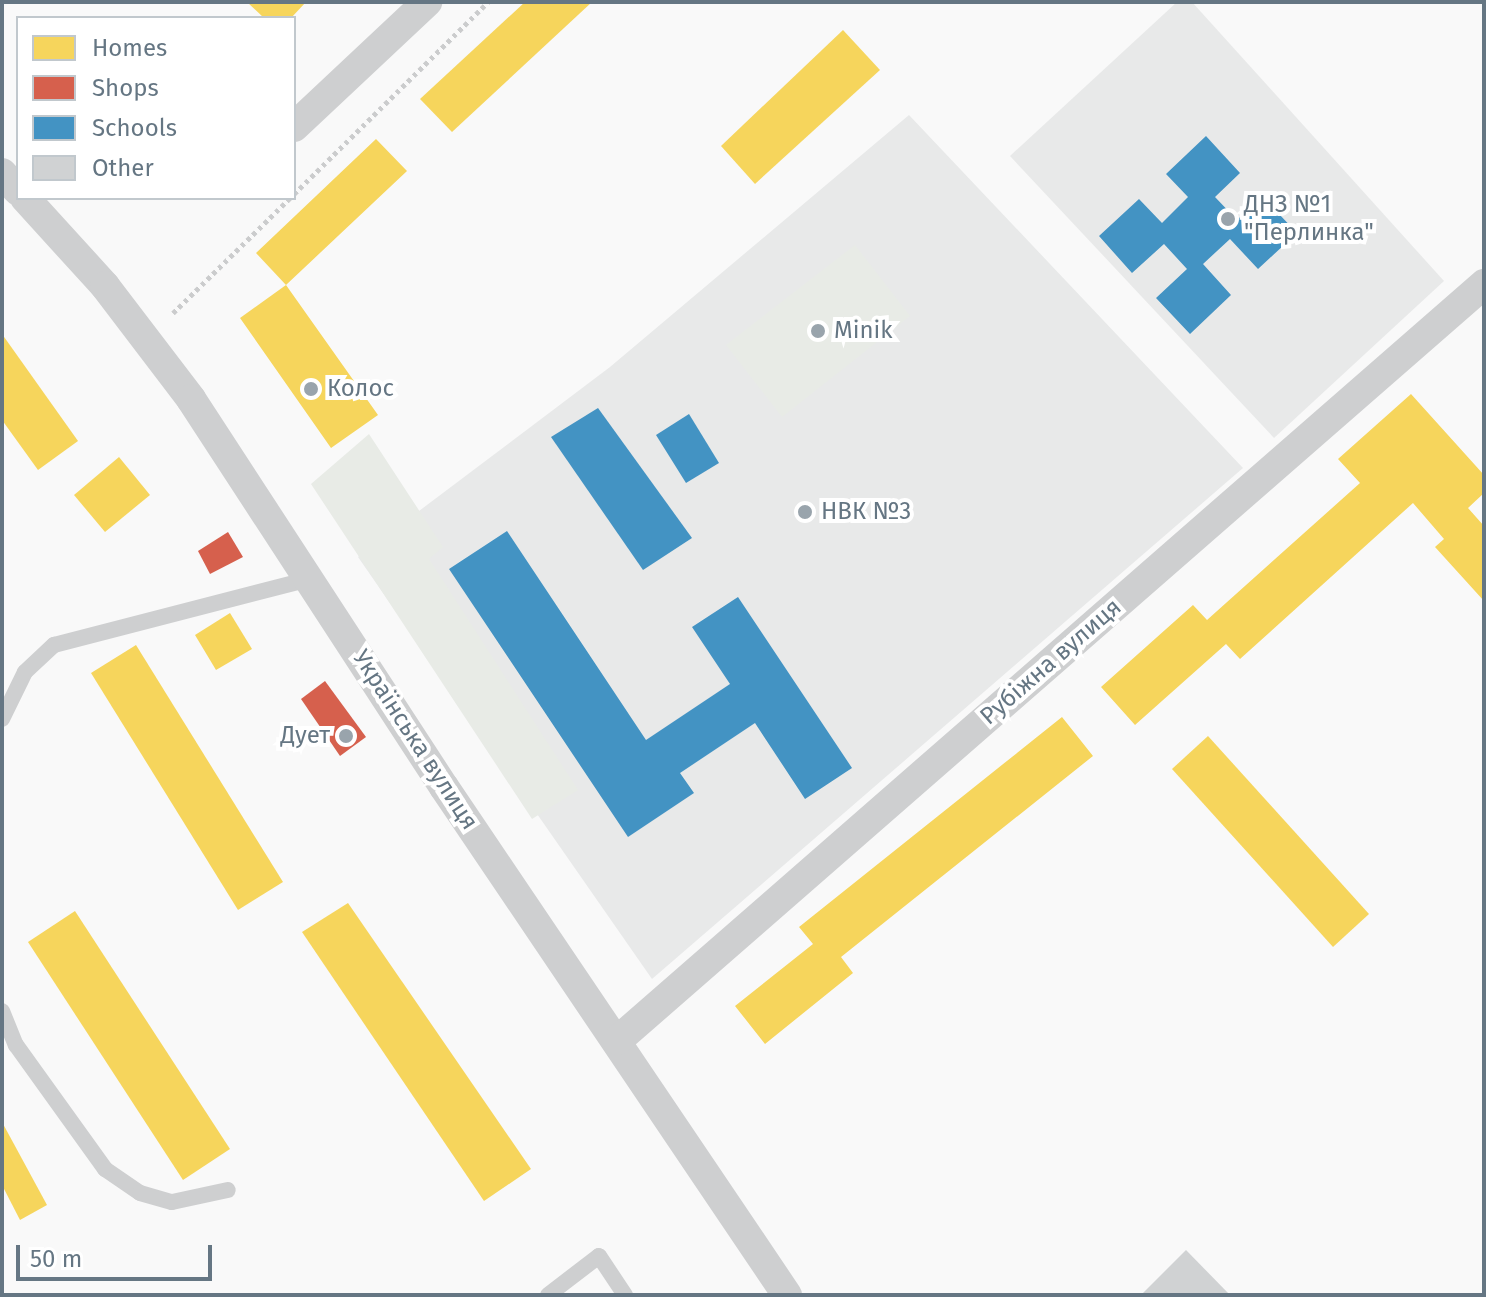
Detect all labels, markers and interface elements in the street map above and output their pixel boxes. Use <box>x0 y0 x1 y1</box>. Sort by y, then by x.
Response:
legend <box>16 16 296 200</box>
text: Homes <box>92 34 167 62</box>
text: Shops <box>92 74 159 102</box>
text: Schools <box>92 114 177 142</box>
text: Other <box>92 154 154 182</box>
place label: ДНЗ №1 "Перлинка" <box>1244 191 1374 247</box>
marker: ДНЗ №1 "Перлинка" <box>1219 210 1237 228</box>
place label: Minik <box>834 317 893 345</box>
marker: Minik <box>809 322 827 340</box>
place label: Колос <box>327 375 394 403</box>
marker: Колос <box>302 380 320 398</box>
place label: НВК №3 <box>821 498 911 526</box>
marker: НВК №3 <box>796 503 814 521</box>
street label: Рубіжна вулиця <box>975 593 1127 731</box>
street label: Українська вулиця <box>346 645 484 835</box>
place label: Дует <box>280 722 330 750</box>
marker: Дует <box>337 727 355 745</box>
scale bar <box>20 1229 216 1279</box>
text: 50 m <box>30 1245 82 1273</box>

